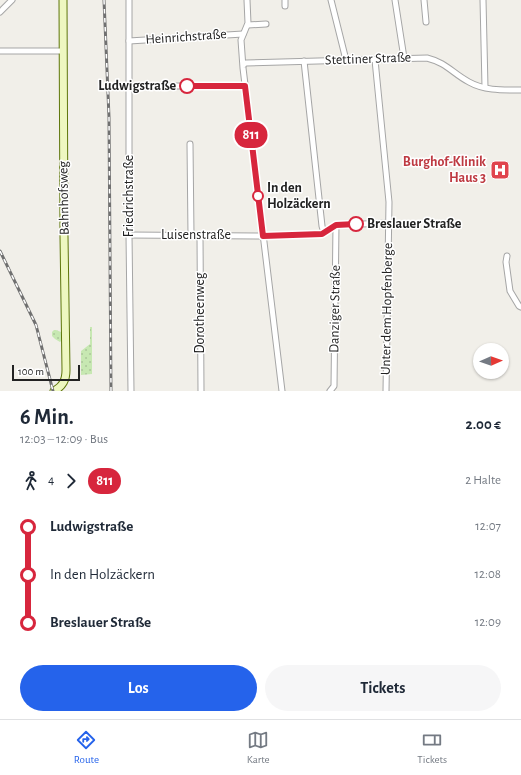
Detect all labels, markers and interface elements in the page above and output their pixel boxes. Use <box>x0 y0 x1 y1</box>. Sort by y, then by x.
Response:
street label: Heinrichstraße <box>145 27 227 47</box>
street label: Stettiner Straße <box>325 50 411 68</box>
marker: Ludwigstraße <box>179 78 195 94</box>
place label: Ludwigstraße <box>98 79 176 93</box>
line badge: 811 <box>228 122 274 148</box>
text: 811 <box>243 128 259 142</box>
street label: Friedrichstraße <box>122 155 136 237</box>
place label: Burghof-Klinik Haus 3 <box>403 155 486 185</box>
hospital icon: Burghof-Klinik Haus 3 <box>489 159 511 181</box>
street label: Bahnhofsweg <box>56 161 72 235</box>
place label: In den Holzäckern <box>267 181 331 211</box>
marker: In den Holzäckern <box>252 190 264 202</box>
marker: Breslauer Straße <box>348 216 364 232</box>
place label: Breslauer Straße <box>367 217 462 231</box>
street label: Luisenstraße <box>161 228 231 242</box>
street label: Unter dem Hopfenberge <box>379 243 395 375</box>
street label: Danziger Straße <box>327 265 343 353</box>
street label: Dorotheenweg <box>193 272 207 354</box>
north arrow <box>473 343 509 379</box>
map controls <box>473 343 509 379</box>
scale bar <box>12 363 80 382</box>
text: 100 m <box>18 366 44 377</box>
text: 6 Min. <box>20 406 74 428</box>
text: 2.00 € <box>466 417 501 432</box>
text: 12:03 – 12:09 · Bus <box>20 433 108 446</box>
icon: walk <box>20 470 42 492</box>
icon: forward <box>60 470 82 492</box>
text: 4 <box>48 474 54 487</box>
text: 811 <box>96 474 113 488</box>
text: 2 Halte <box>465 474 501 487</box>
text: Ludwigstraße <box>50 519 133 534</box>
text: 12:07 <box>475 520 501 533</box>
text: In den Holzäckern <box>50 567 155 582</box>
text: 12:08 <box>475 568 501 581</box>
text: Breslauer Straße <box>50 615 151 630</box>
text: 12:09 <box>475 616 501 629</box>
button: Los <box>20 665 257 711</box>
button: Tickets <box>265 665 501 711</box>
tab: Route <box>74 729 99 766</box>
tab: Karte <box>247 729 270 766</box>
tab: Tickets <box>417 729 447 766</box>

